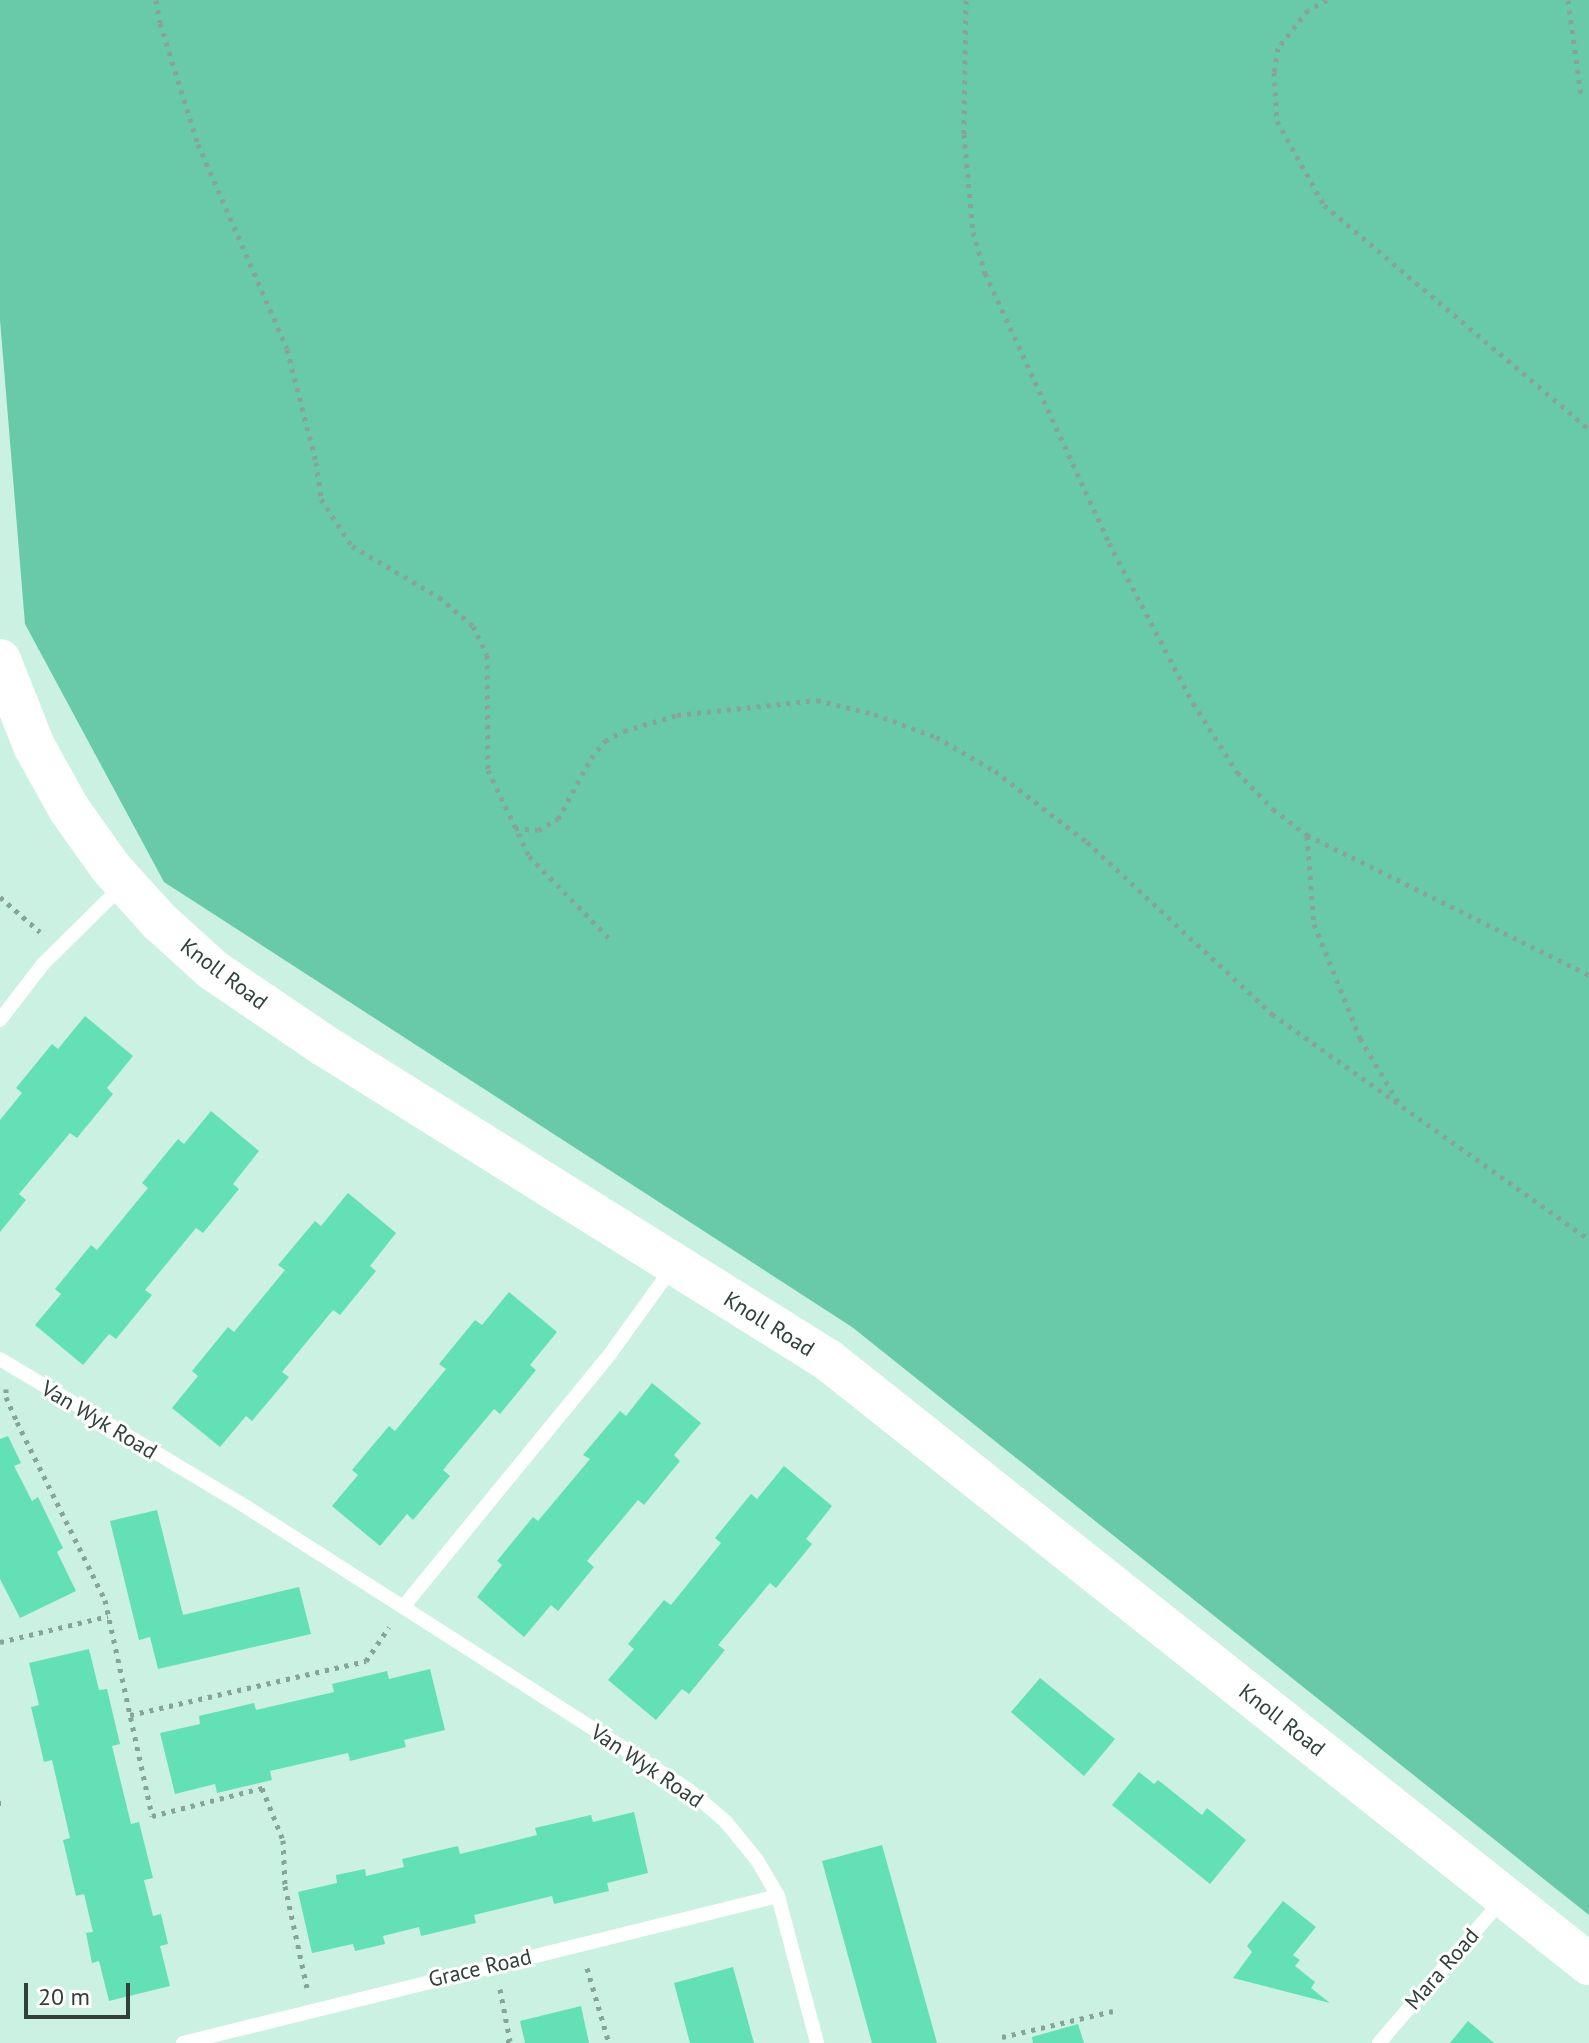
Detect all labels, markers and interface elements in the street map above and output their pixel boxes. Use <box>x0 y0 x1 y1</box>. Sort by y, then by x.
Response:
street label: Knoll Road <box>175 933 273 1015</box>
street label: Knoll Road <box>719 1286 819 1362</box>
street label: Van Wyk Road <box>36 1375 162 1465</box>
street label: Knoll Road <box>1234 1678 1330 1762</box>
street label: Van Wyk Road <box>585 1718 709 1814</box>
street label: Mara Road <box>1400 1923 1484 2015</box>
street label: Grace Road <box>426 1943 534 1993</box>
scale bar <box>28 1967 134 2017</box>
text: 20 m <box>38 1981 90 2012</box>

